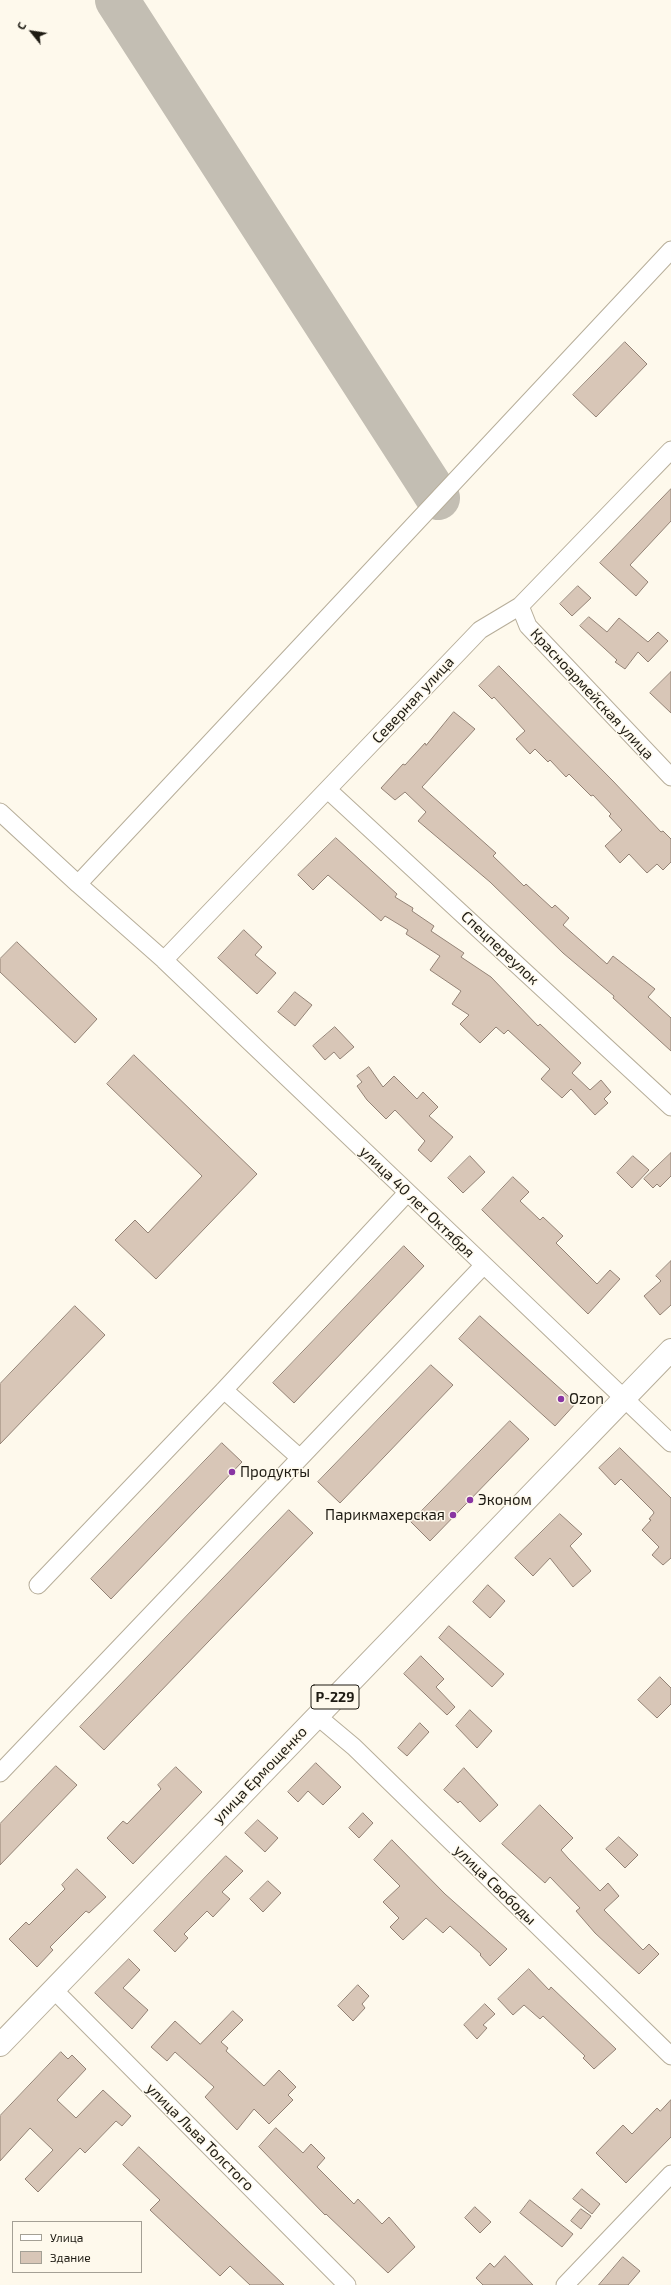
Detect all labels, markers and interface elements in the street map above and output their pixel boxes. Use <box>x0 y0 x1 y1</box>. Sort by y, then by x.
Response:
north arrow <box>12 12 52 52</box>
text: С <box>14 20 28 32</box>
street label: Красноармейская улица <box>526 625 658 763</box>
street label: Северная улица <box>368 653 458 747</box>
street label: Спецпереулок <box>457 907 543 989</box>
street label: улица 40 лет Октября <box>356 1142 478 1262</box>
place label: Ozon <box>569 1390 604 1408</box>
marker: Ozon <box>556 1394 566 1404</box>
place label: Продукты <box>240 1463 310 1481</box>
marker: Продукты <box>227 1467 237 1477</box>
place label: Эконом <box>478 1491 532 1509</box>
marker: Эконом <box>465 1495 475 1505</box>
place label: Парикмахерская <box>325 1506 445 1524</box>
marker: Парикмахерская <box>448 1510 458 1520</box>
road number: Р-229 <box>311 1685 359 1709</box>
street label: улица Ермощенко <box>209 1723 311 1827</box>
street label: улица Свободы <box>450 1841 540 1929</box>
street label: улица Льва Толстого <box>142 2079 258 2195</box>
legend <box>12 2221 142 2273</box>
text: Улица <box>50 2230 83 2244</box>
text: Здание <box>50 2250 91 2264</box>

